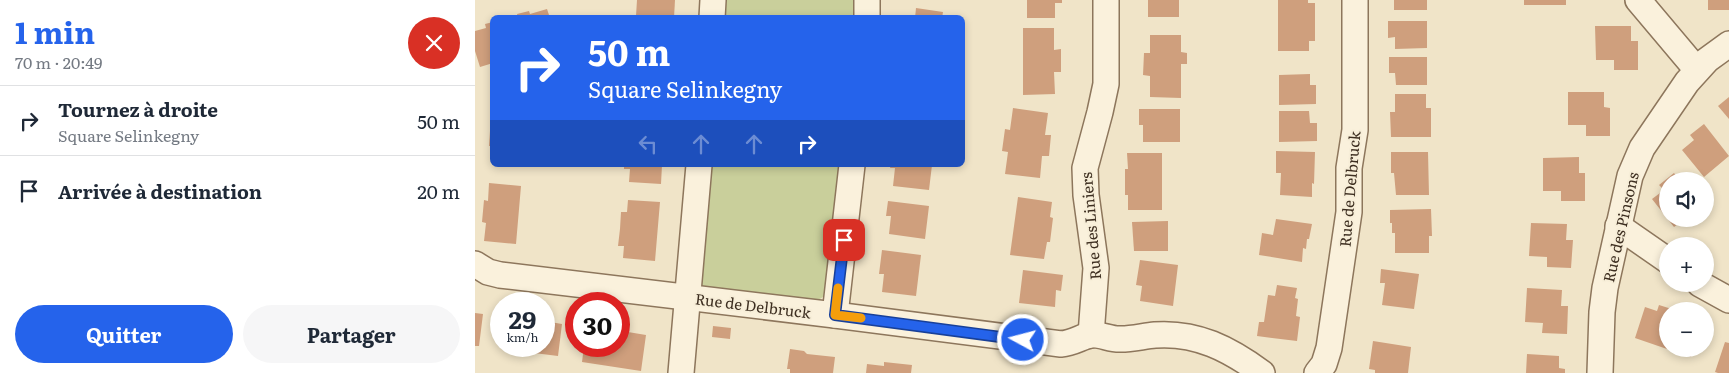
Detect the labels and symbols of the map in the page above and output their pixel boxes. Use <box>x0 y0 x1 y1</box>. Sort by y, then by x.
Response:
street label: Rue de Delbruck <box>1332 129 1366 248</box>
street label: Rue des Pinsons <box>1596 169 1644 284</box>
street label: Rue des Liniers <box>1074 171 1106 281</box>
pin <box>823 219 865 261</box>
street label: Rue de Delbruck <box>694 286 813 324</box>
speed limit sign: 30 <box>565 292 630 357</box>
position arrow <box>996 313 1048 365</box>

